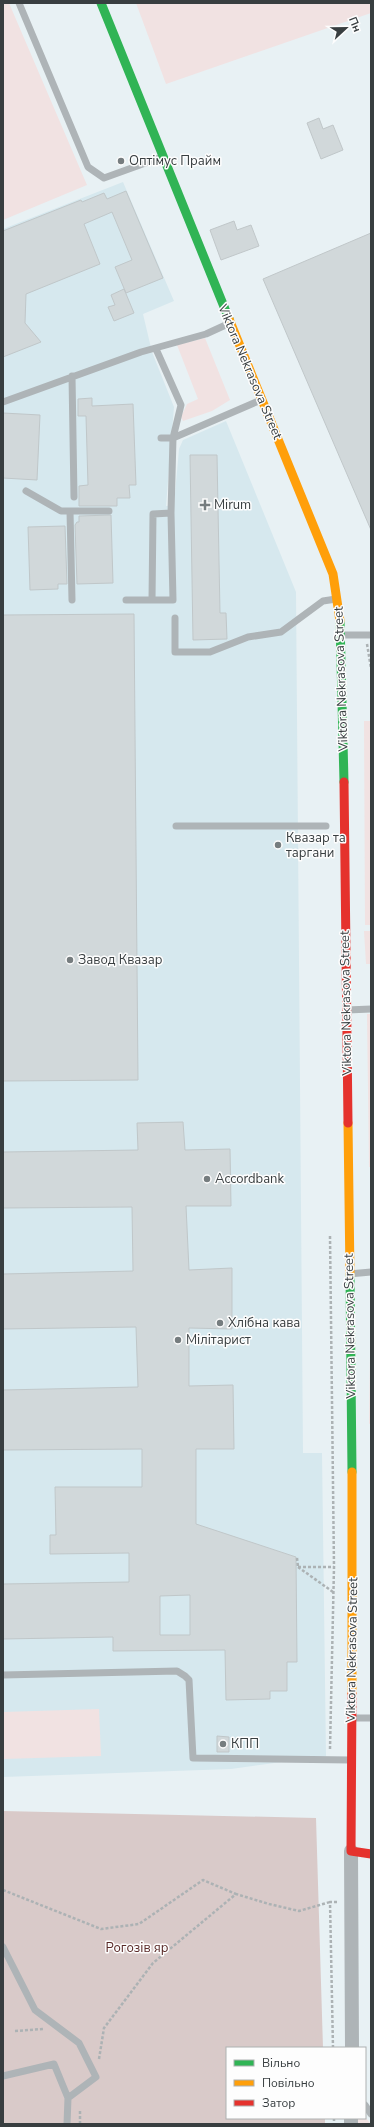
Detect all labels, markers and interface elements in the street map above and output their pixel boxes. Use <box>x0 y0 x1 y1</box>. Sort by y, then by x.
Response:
north arrow <box>326 8 366 48</box>
text: Пн <box>345 15 365 34</box>
place label: Оптімус Прайм <box>129 152 221 170</box>
marker: Оптімус Прайм <box>116 156 126 166</box>
street label: Viktora Nekrasova Street <box>213 301 287 443</box>
place label: Mirum <box>214 496 251 514</box>
marker: Mirum <box>199 499 211 511</box>
street label: Viktora Nekrasova Street <box>329 606 353 753</box>
place label: Квазар та таргани <box>286 829 346 862</box>
marker: Квазар та таргани <box>273 840 283 850</box>
street label: Viktora Nekrasova Street <box>336 930 356 1077</box>
place label: Завод Квазар <box>78 951 163 969</box>
marker: Завод Квазар <box>65 955 75 965</box>
place label: Accordbank <box>215 1170 284 1188</box>
marker: Accordbank <box>202 1174 212 1184</box>
street label: Viktora Nekrasova Street <box>340 1253 360 1400</box>
place label: Хлібна кава <box>228 1314 300 1332</box>
marker: Хлібна кава <box>215 1318 225 1328</box>
place label: Мілітарист <box>186 1331 251 1349</box>
marker: Мілітарист <box>173 1335 183 1345</box>
street label: Viktora Nekrasova Street <box>342 1577 362 1724</box>
place label: КПП <box>231 1735 259 1753</box>
marker: КПП <box>218 1739 228 1749</box>
park label: Рогозів яр <box>105 1939 169 1957</box>
legend <box>226 2047 366 2119</box>
text: Вільно <box>262 2055 300 2071</box>
text: Повільно <box>262 2075 315 2091</box>
text: Затор <box>262 2095 295 2111</box>

